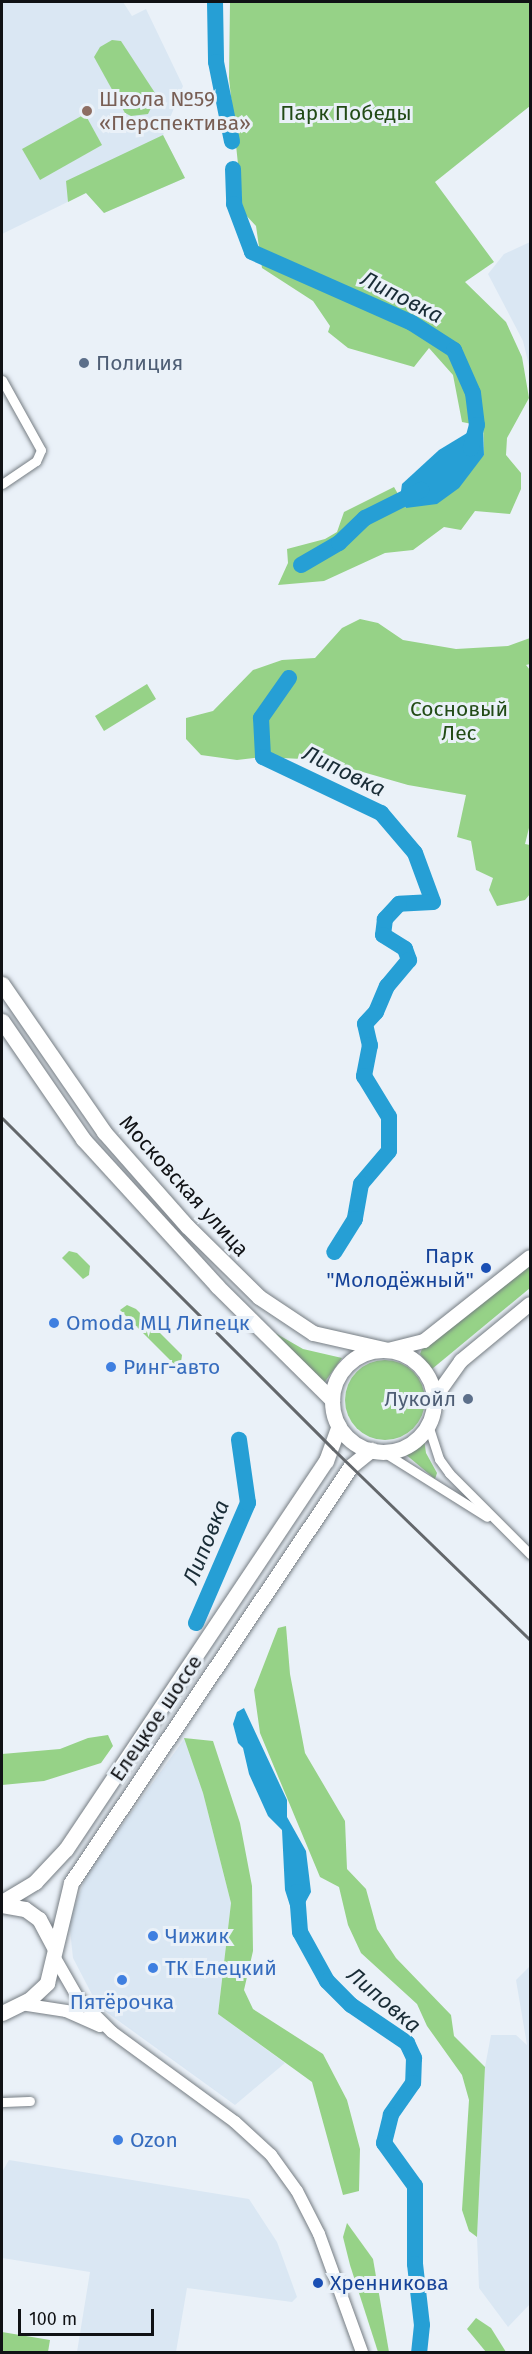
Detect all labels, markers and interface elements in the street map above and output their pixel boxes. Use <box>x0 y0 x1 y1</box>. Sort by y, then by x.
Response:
place label: Школа №59 «Перспектива» <box>99 86 251 136</box>
park label: Парк Победы <box>280 100 412 126</box>
marker: Школа №59 «Перспектива» <box>80 104 94 118</box>
water label: Липовка <box>357 265 447 329</box>
place label: Полиция <box>96 350 183 376</box>
marker: Полиция <box>77 356 91 370</box>
park label: Сосновый Лес <box>410 696 508 746</box>
water label: Липовка <box>298 740 390 802</box>
street label: Московская улица <box>114 1110 254 1262</box>
place label: Парк "Молодёжный" <box>326 1243 474 1293</box>
marker: Парк "Молодёжный" <box>479 1261 493 1275</box>
place label: Omoda МЦ Липецк <box>66 1310 250 1336</box>
marker: Omoda МЦ Липецк <box>47 1316 61 1330</box>
place label: Ринг-авто <box>123 1354 220 1380</box>
marker: Ринг-авто <box>104 1360 118 1374</box>
place label: Лукойл <box>384 1386 456 1412</box>
marker: Лукойл <box>461 1392 475 1406</box>
water label: Липовка <box>177 1496 235 1588</box>
street label: Елецкое шоссе <box>105 1650 207 1786</box>
place label: Чижик <box>165 1923 229 1949</box>
marker: Чижик <box>146 1929 160 1943</box>
place label: ТК Елецкий <box>165 1955 277 1981</box>
marker: ТК Елецкий <box>146 1961 160 1975</box>
water label: Липовка <box>342 1961 426 2039</box>
marker: Пятёрочка <box>115 1973 129 1987</box>
place label: Пятёрочка <box>70 1989 174 2015</box>
place label: Ozon <box>130 2127 178 2153</box>
marker: Ozon <box>111 2133 125 2147</box>
place label: Хренникова <box>330 2270 449 2296</box>
marker: Хренникова <box>311 2276 325 2290</box>
scale bar <box>21 2297 158 2335</box>
text: 100 m <box>29 2308 77 2330</box>

